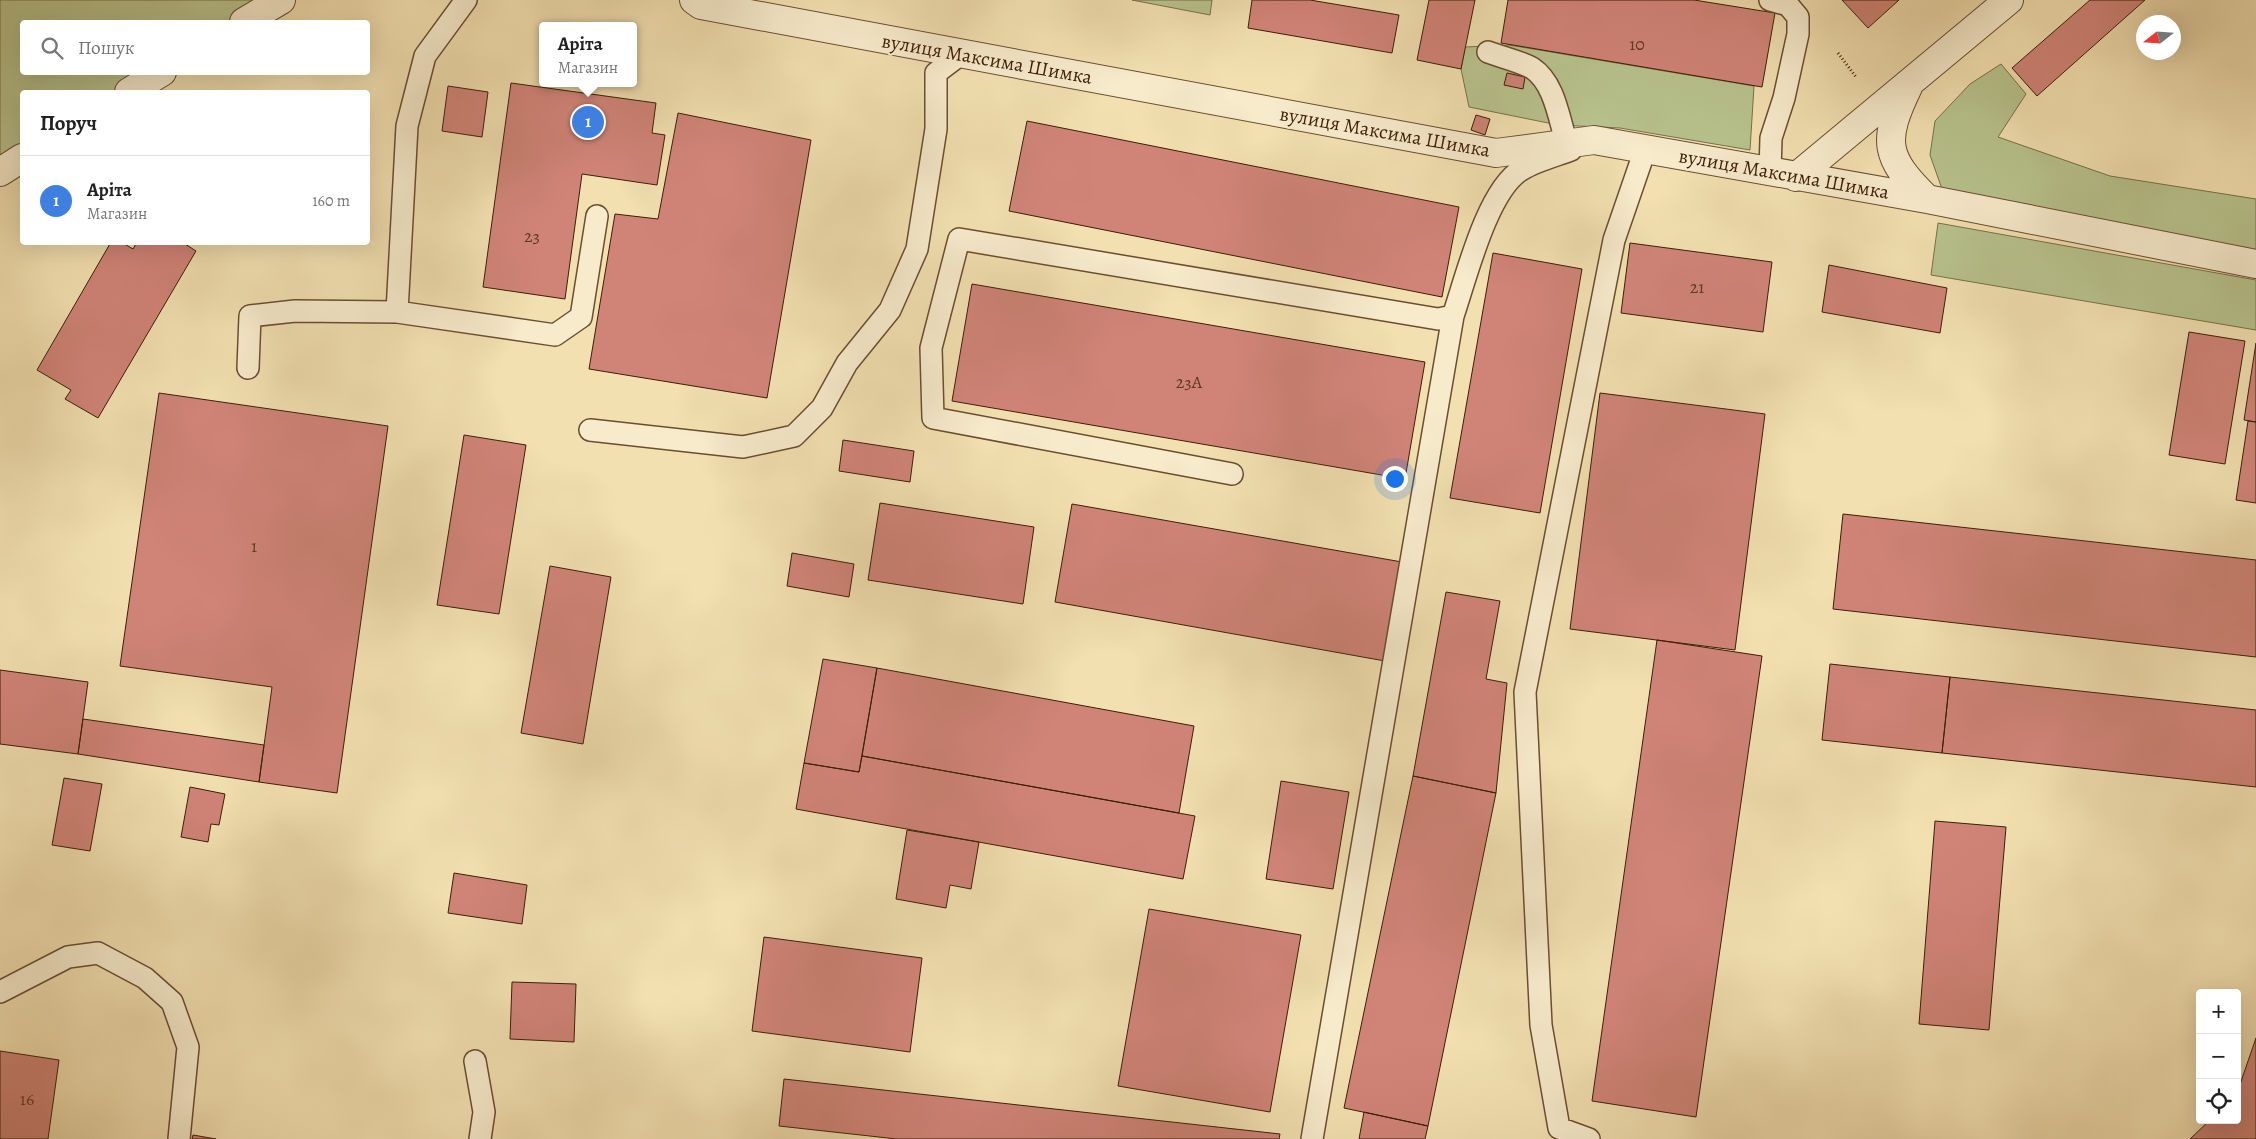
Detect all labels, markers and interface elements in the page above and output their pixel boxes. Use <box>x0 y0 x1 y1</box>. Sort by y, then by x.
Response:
north arrow <box>2136 15 2181 60</box>
search box <box>20 20 370 75</box>
popup <box>539 22 637 87</box>
street label: вулиця Максима Шимка <box>880 27 1095 91</box>
text: Аріта <box>558 31 603 57</box>
house number: 10 <box>1629 32 1645 56</box>
icon: search <box>38 34 66 62</box>
text: Пошук <box>78 35 135 61</box>
text: Магазин <box>558 57 618 79</box>
street label: вулиця Максима Шимка <box>1278 100 1493 164</box>
pin: 1 <box>572 103 604 141</box>
text: Поруч <box>40 109 97 137</box>
street label: вулиця Максима Шимка <box>1677 142 1892 206</box>
text: Аріта <box>87 177 132 203</box>
text: 1 <box>53 190 59 212</box>
text: 160 m <box>312 190 350 212</box>
text: Магазин <box>87 203 147 225</box>
house number: 23 <box>524 224 540 248</box>
house number: 21 <box>1690 275 1704 299</box>
house number: 23А <box>1176 370 1203 394</box>
your location <box>1382 466 1408 492</box>
house number: 1 <box>251 534 257 558</box>
map controls <box>2196 989 2241 1124</box>
button: + <box>2196 989 2241 1034</box>
button: − <box>2196 1034 2241 1079</box>
button: locate <box>2196 1079 2241 1124</box>
house number: 16 <box>20 1087 34 1111</box>

